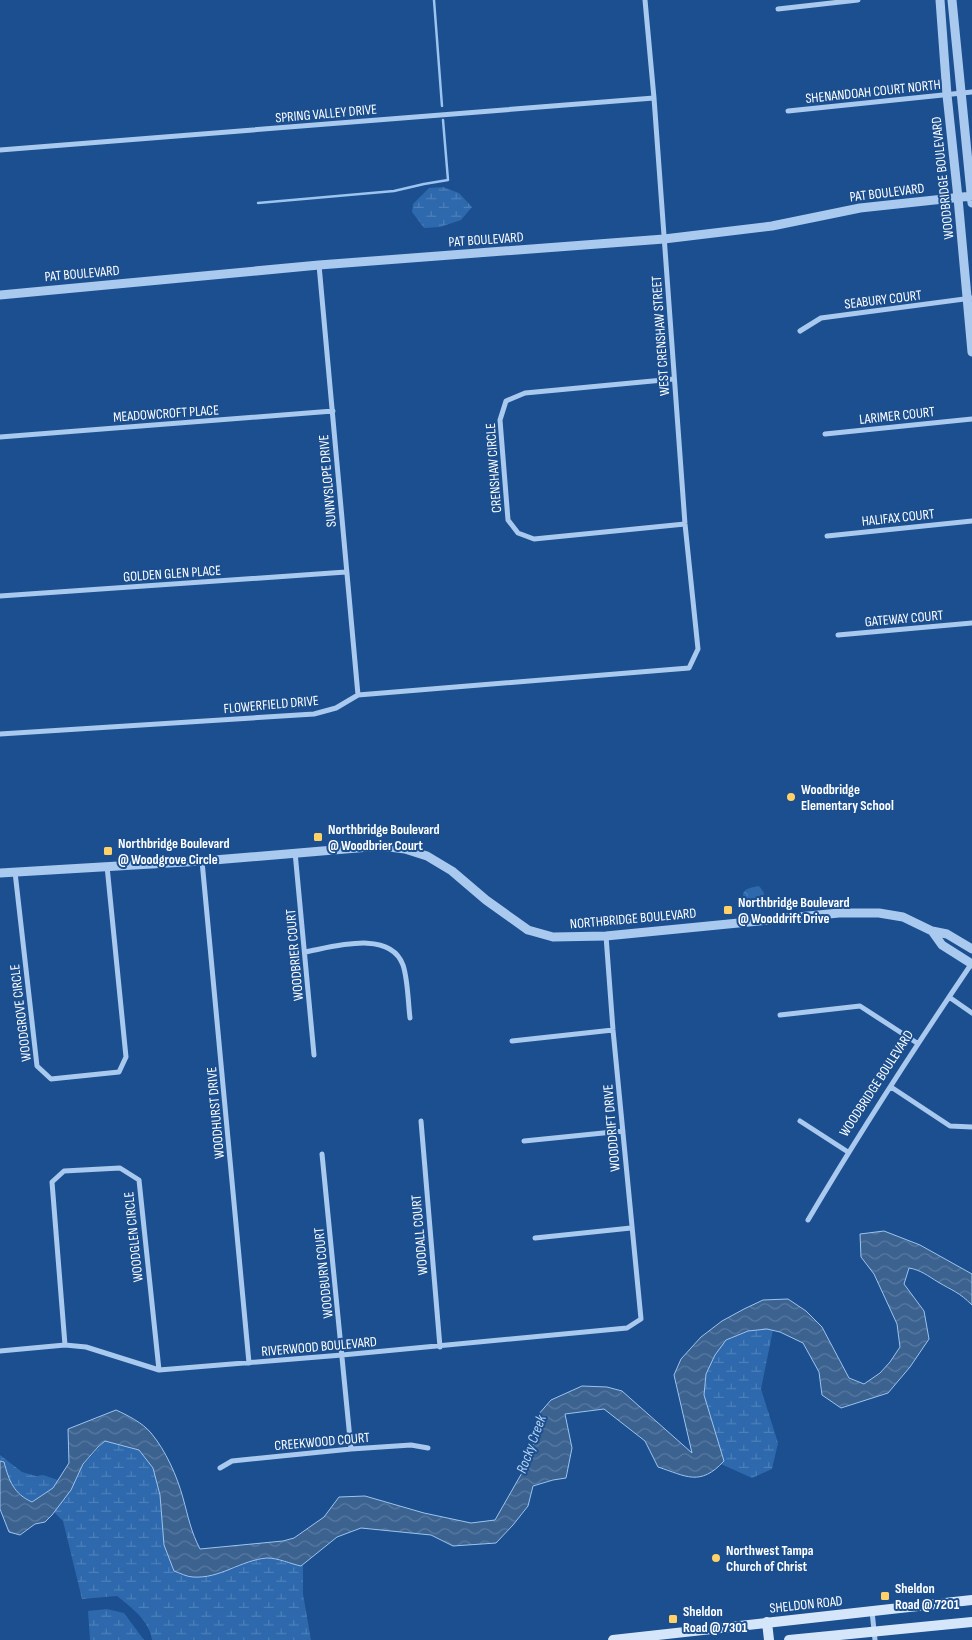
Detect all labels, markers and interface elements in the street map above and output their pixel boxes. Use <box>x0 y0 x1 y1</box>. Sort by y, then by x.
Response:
street label: SHENANDOAH COURT NORTH <box>805 76 942 107</box>
street label: SPRING VALLEY DRIVE <box>275 101 378 126</box>
street label: WOODBRIDGE BOULEVARD <box>928 116 957 240</box>
street label: PAT BOULEVARD <box>849 179 926 206</box>
street label: PAT BOULEVARD <box>448 228 524 251</box>
street label: PAT BOULEVARD <box>44 262 120 285</box>
street label: WEST CRENSHAW STREET <box>648 275 673 397</box>
street label: SEABURY COURT <box>844 286 923 313</box>
street label: MEADOWCROFT PLACE <box>113 401 220 426</box>
street label: LARIMER COURT <box>858 403 936 428</box>
street label: CRENSHAW CIRCLE <box>482 422 505 513</box>
street label: SUNNYSLOPE DRIVE <box>315 434 340 528</box>
street label: HALIFAX COURT <box>861 505 936 530</box>
street label: GOLDEN GLEN PLACE <box>122 562 222 585</box>
street label: GATEWAY COURT <box>864 607 944 630</box>
street label: FLOWERFIELD DRIVE <box>223 692 319 717</box>
place label: Woodbridge Elementary School <box>801 781 894 814</box>
marker: Woodbridge Elementary School <box>785 791 797 803</box>
place label: Northbridge Boulevard @ Woodbrier Court <box>328 821 440 854</box>
marker: Northbridge Boulevard @ Woodbrier Court <box>312 831 324 843</box>
place label: Northbridge Boulevard @ Woodgrove Circle <box>118 835 230 868</box>
marker: Northbridge Boulevard @ Woodgrove Circle <box>102 845 114 857</box>
place label: Northbridge Boulevard @ Wooddrift Drive <box>738 894 850 927</box>
street label: NORTHBRIDGE BOULEVARD <box>569 904 697 932</box>
marker: Northbridge Boulevard @ Wooddrift Drive <box>722 904 734 916</box>
street label: WOODBRIER COURT <box>282 908 307 1002</box>
street label: WOODGROVE CIRCLE <box>6 963 35 1063</box>
street label: WOODBRIDGE BOULEVARD <box>836 1027 917 1140</box>
street label: WOODHURST DRIVE <box>203 1066 228 1160</box>
street label: WOODDRIFT DRIVE <box>599 1083 624 1172</box>
street label: WOODGLEN CIRCLE <box>120 1191 147 1283</box>
street label: WOODALL COURT <box>407 1194 431 1276</box>
street label: WOODBURN COURT <box>310 1226 337 1319</box>
street label: RIVERWOOD BOULEVARD <box>261 1333 378 1360</box>
water label: Rocky Creek <box>512 1412 551 1476</box>
street label: CREEKWOOD COURT <box>274 1429 371 1454</box>
place label: Northwest Tampa Church of Christ <box>726 1542 814 1575</box>
marker: Northwest Tampa Church of Christ <box>710 1552 722 1564</box>
place label: Sheldon Road @ 7201 <box>895 1580 960 1613</box>
marker: Sheldon Road @ 7201 <box>879 1590 891 1602</box>
street label: SHELDON ROAD <box>769 1592 843 1617</box>
place label: Sheldon Road @ 7301 <box>683 1603 748 1636</box>
marker: Sheldon Road @ 7301 <box>667 1613 679 1625</box>

